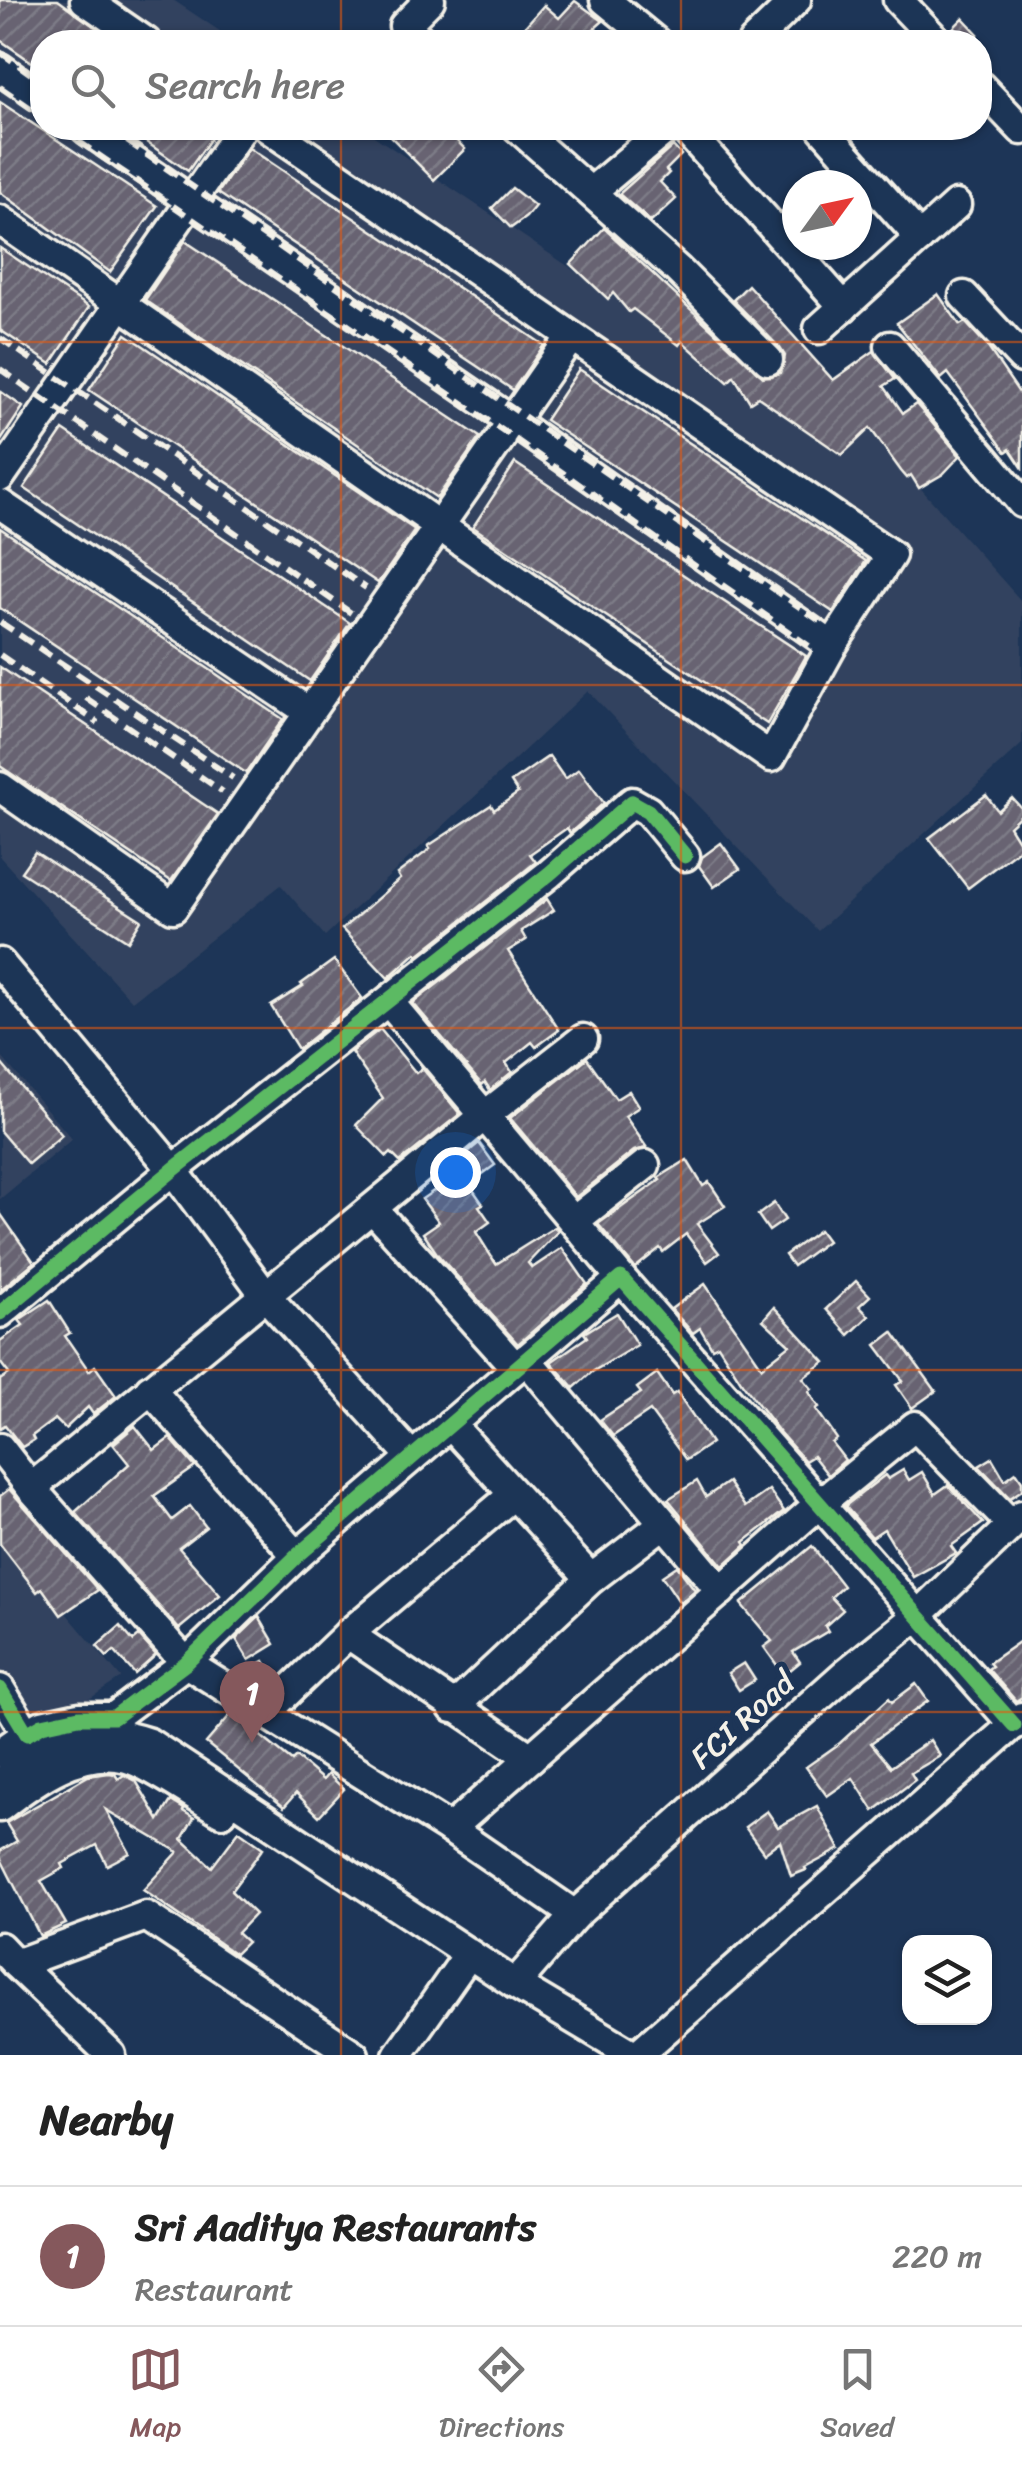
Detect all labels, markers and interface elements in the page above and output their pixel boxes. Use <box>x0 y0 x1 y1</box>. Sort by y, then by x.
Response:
search box <box>30 30 992 140</box>
text: Search here <box>145 52 345 119</box>
icon: search <box>65 58 120 113</box>
north arrow <box>782 170 872 260</box>
your location <box>430 1147 481 1198</box>
street label: FCI Road <box>676 1655 810 1784</box>
pin: 1 <box>220 1660 284 1743</box>
map controls <box>902 1935 992 2025</box>
button: layers <box>902 1935 992 2025</box>
text: Nearby <box>40 2083 173 2157</box>
text: Sri Aaditya Restaurants <box>135 2194 536 2261</box>
text: 1 <box>66 2228 79 2285</box>
text: 220 m <box>892 2228 982 2285</box>
text: Restaurant <box>135 2261 293 2318</box>
tab: Map <box>128 2342 183 2451</box>
tab: Directions <box>439 2342 564 2451</box>
tab: Saved <box>820 2342 894 2451</box>

